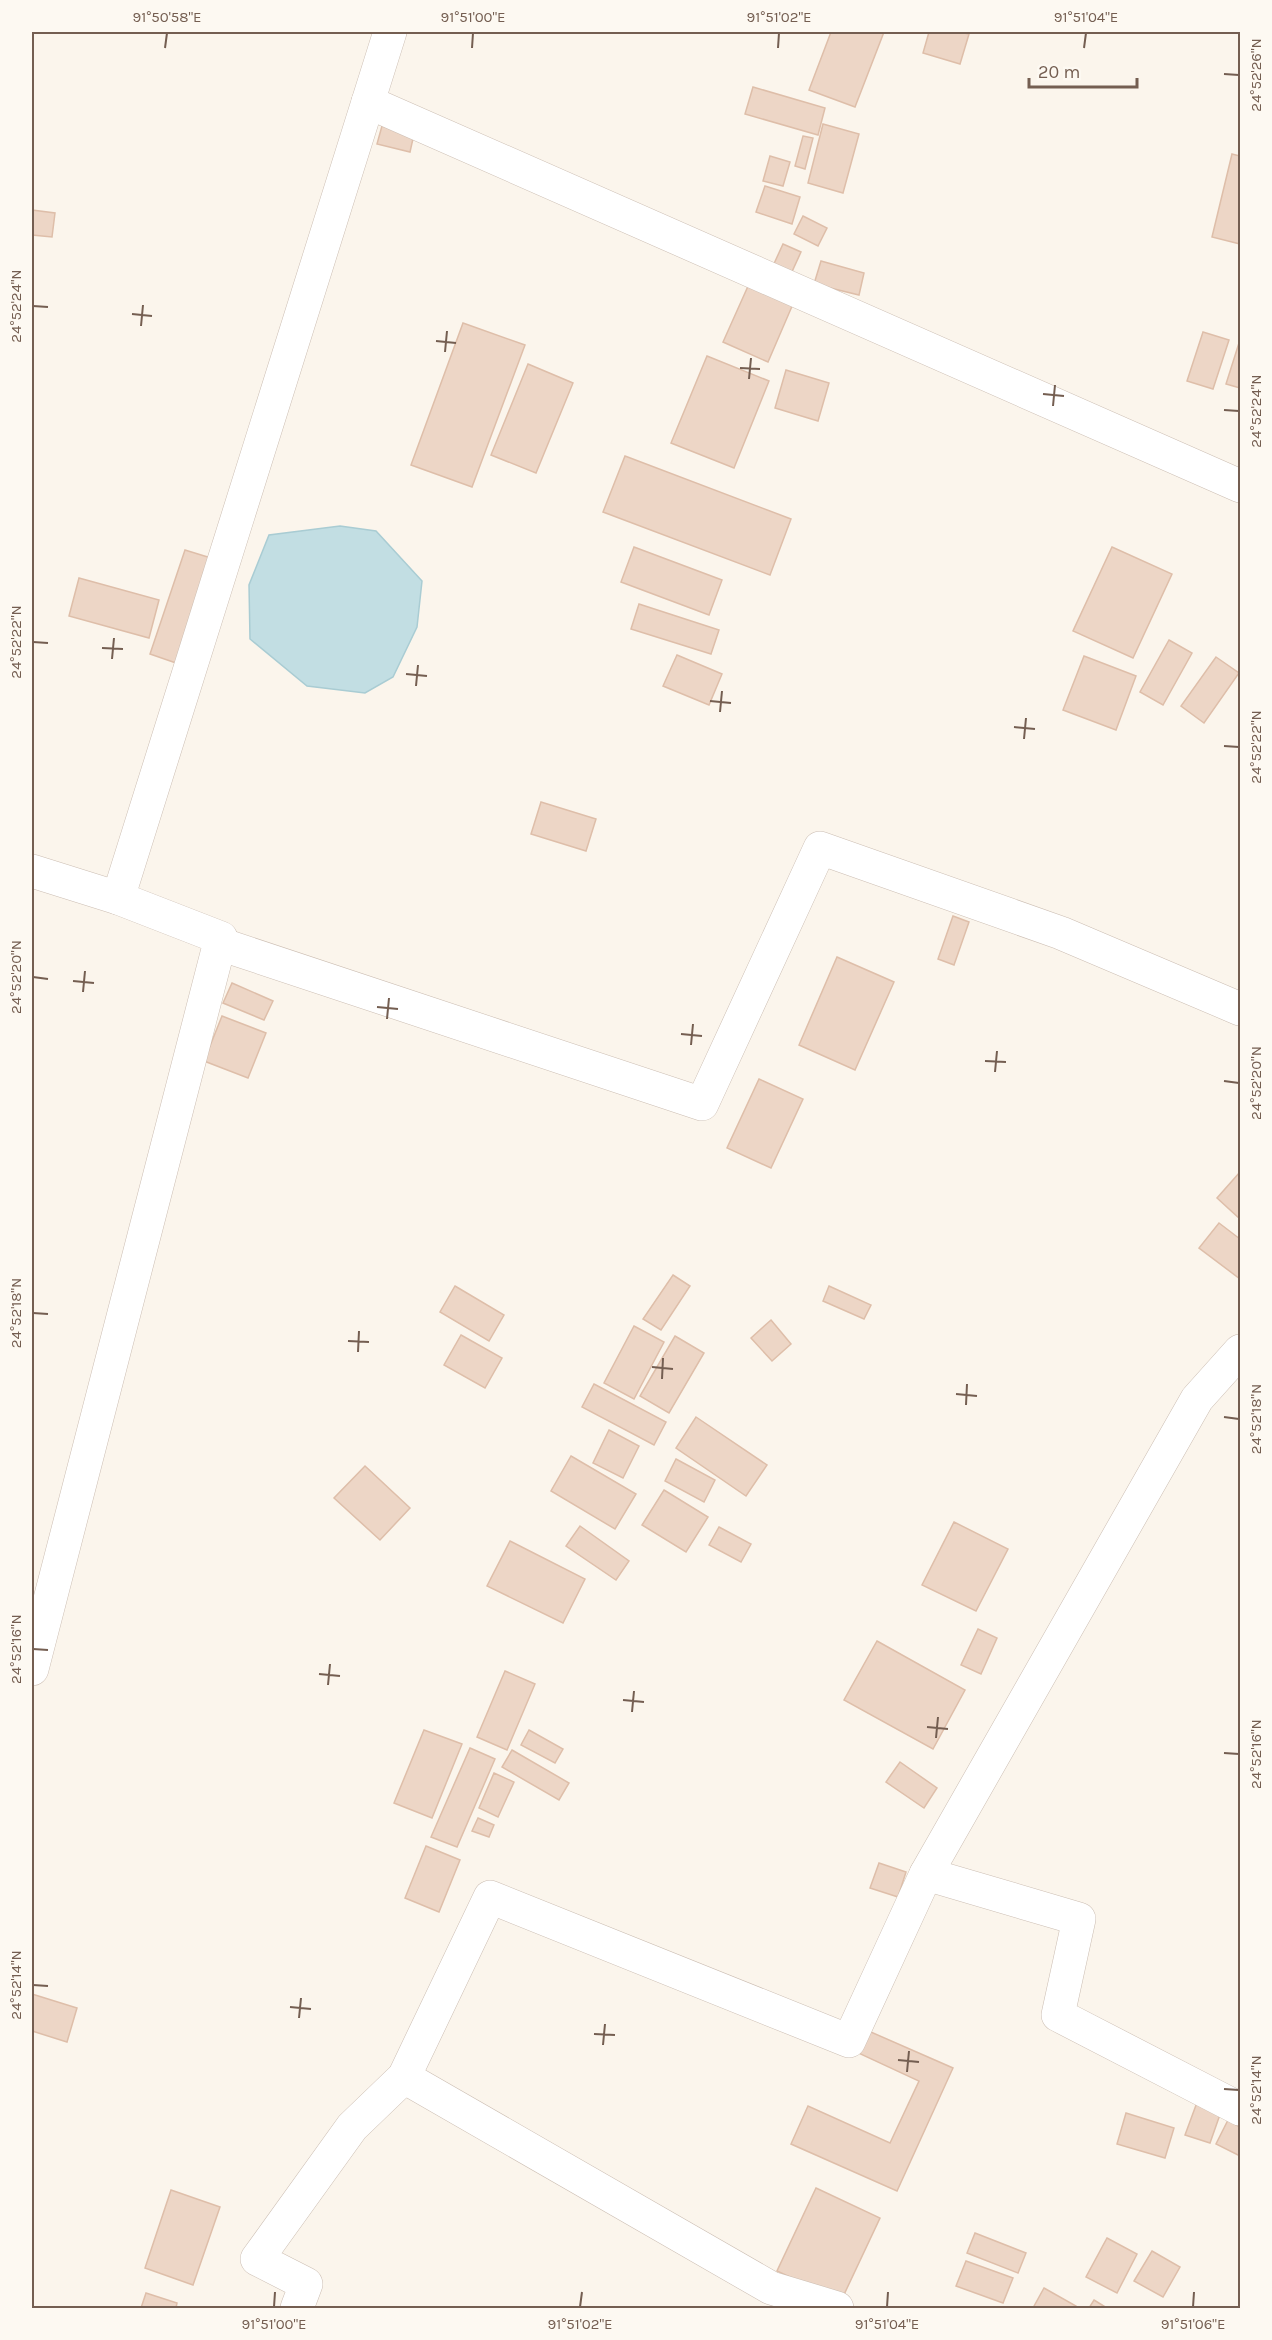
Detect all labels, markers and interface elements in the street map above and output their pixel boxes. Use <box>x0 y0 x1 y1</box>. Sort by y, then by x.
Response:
text: 91°50'58"E <box>133 8 201 26</box>
text: 91°51'00"E <box>440 8 506 26</box>
text: 91°51'02"E <box>747 8 811 26</box>
text: 91°51'04"E <box>1054 8 1118 26</box>
text: 24°52'26"N <box>1247 38 1265 112</box>
scale bar <box>1029 51 1137 89</box>
text: 20 m <box>1038 61 1080 83</box>
text: 24°52'24"N <box>7 269 25 343</box>
text: 24°52'24"N <box>1247 374 1265 448</box>
text: 24°52'22"N <box>7 605 25 679</box>
text: 24°52'22"N <box>1247 710 1265 784</box>
text: 24°52'20"N <box>7 940 25 1014</box>
text: 24°52'20"N <box>1247 1046 1265 1120</box>
text: 24°52'18"N <box>7 1278 25 1348</box>
text: 24°52'18"N <box>1247 1384 1265 1454</box>
text: 24°52'16"N <box>7 1614 25 1684</box>
text: 24°52'16"N <box>1247 1719 1265 1789</box>
text: 24°52'14"N <box>7 1950 25 2020</box>
text: 24°52'14"N <box>1247 2055 1265 2125</box>
text: 91°51'00"E <box>241 2315 307 2333</box>
text: 91°51'02"E <box>548 2315 612 2333</box>
text: 91°51'04"E <box>855 2315 919 2333</box>
text: 91°51'06"E <box>1161 2315 1225 2333</box>

